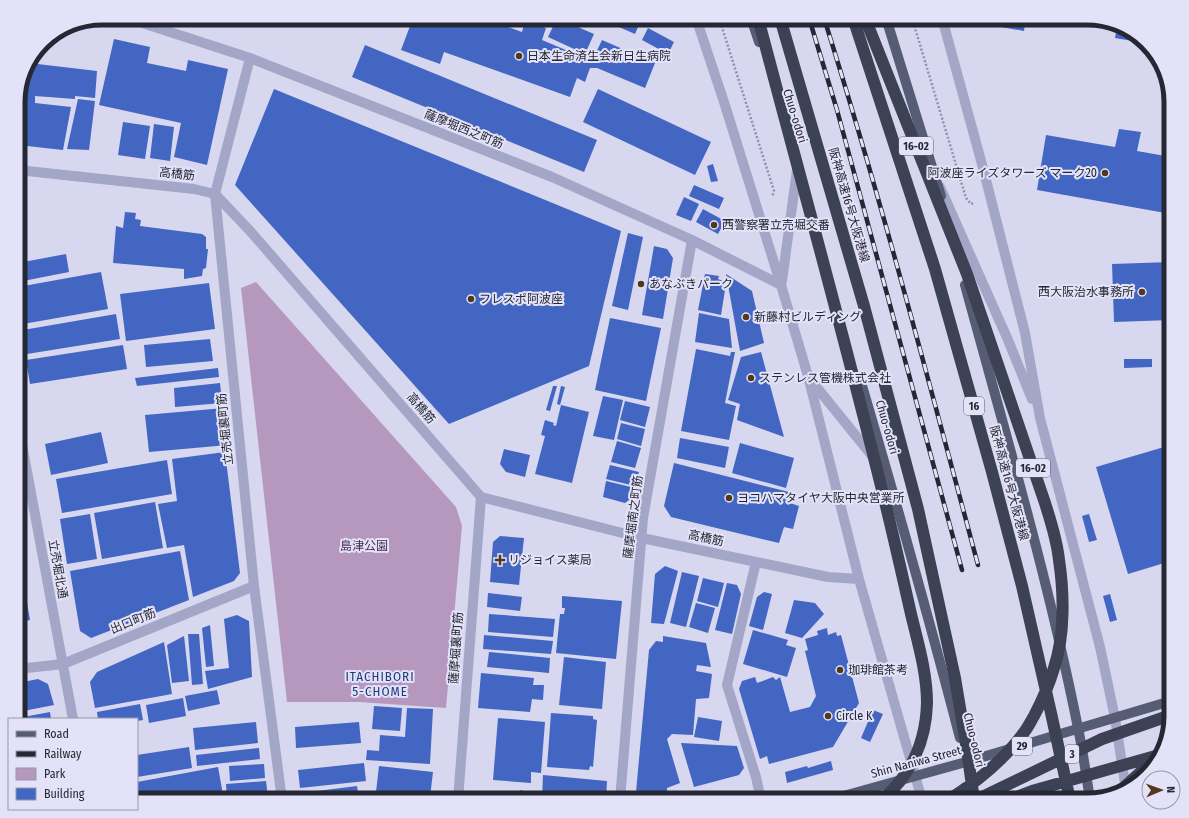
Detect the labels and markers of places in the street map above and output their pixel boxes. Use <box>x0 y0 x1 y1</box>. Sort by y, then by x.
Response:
place label: 日本生命済生会新日生病院 <box>527 49 671 63</box>
marker: 日本生命済生会新日生病院 <box>514 51 524 61</box>
place label: 阿波座ライズタワーズ マーク20 <box>928 166 1097 180</box>
marker: 阿波座ライズタワーズ マーク20 <box>1100 168 1110 178</box>
place label: 西警察署立売堀交番 <box>722 218 830 232</box>
marker: 西警察署立売堀交番 <box>709 220 719 230</box>
place label: あなぶきパーク <box>649 277 733 291</box>
marker: あなぶきパーク <box>636 279 646 289</box>
place label: 西大阪治水事務所 <box>1038 285 1134 299</box>
marker: 西大阪治水事務所 <box>1137 287 1147 297</box>
place label: フレスポ阿波座 <box>479 292 563 306</box>
marker: フレスポ阿波座 <box>466 294 476 304</box>
place label: 新藤村ビルディング <box>754 310 861 324</box>
marker: 新藤村ビルディング <box>741 312 751 322</box>
place label: ステンレス管機株式会社 <box>759 371 891 385</box>
marker: ステンレス管機株式会社 <box>746 373 756 383</box>
place label: ヨコハマタイヤ大阪中央営業所 <box>737 491 905 505</box>
marker: ヨコハマタイヤ大阪中央営業所 <box>724 493 734 503</box>
place label: リジョイス薬局 <box>508 553 592 567</box>
marker: リジョイス薬局 <box>495 555 505 565</box>
place label: 珈琲館茶考 <box>848 663 908 677</box>
marker: 珈琲館茶考 <box>835 665 845 675</box>
place label: Circle K <box>836 709 873 723</box>
marker: Circle K <box>823 711 833 721</box>

